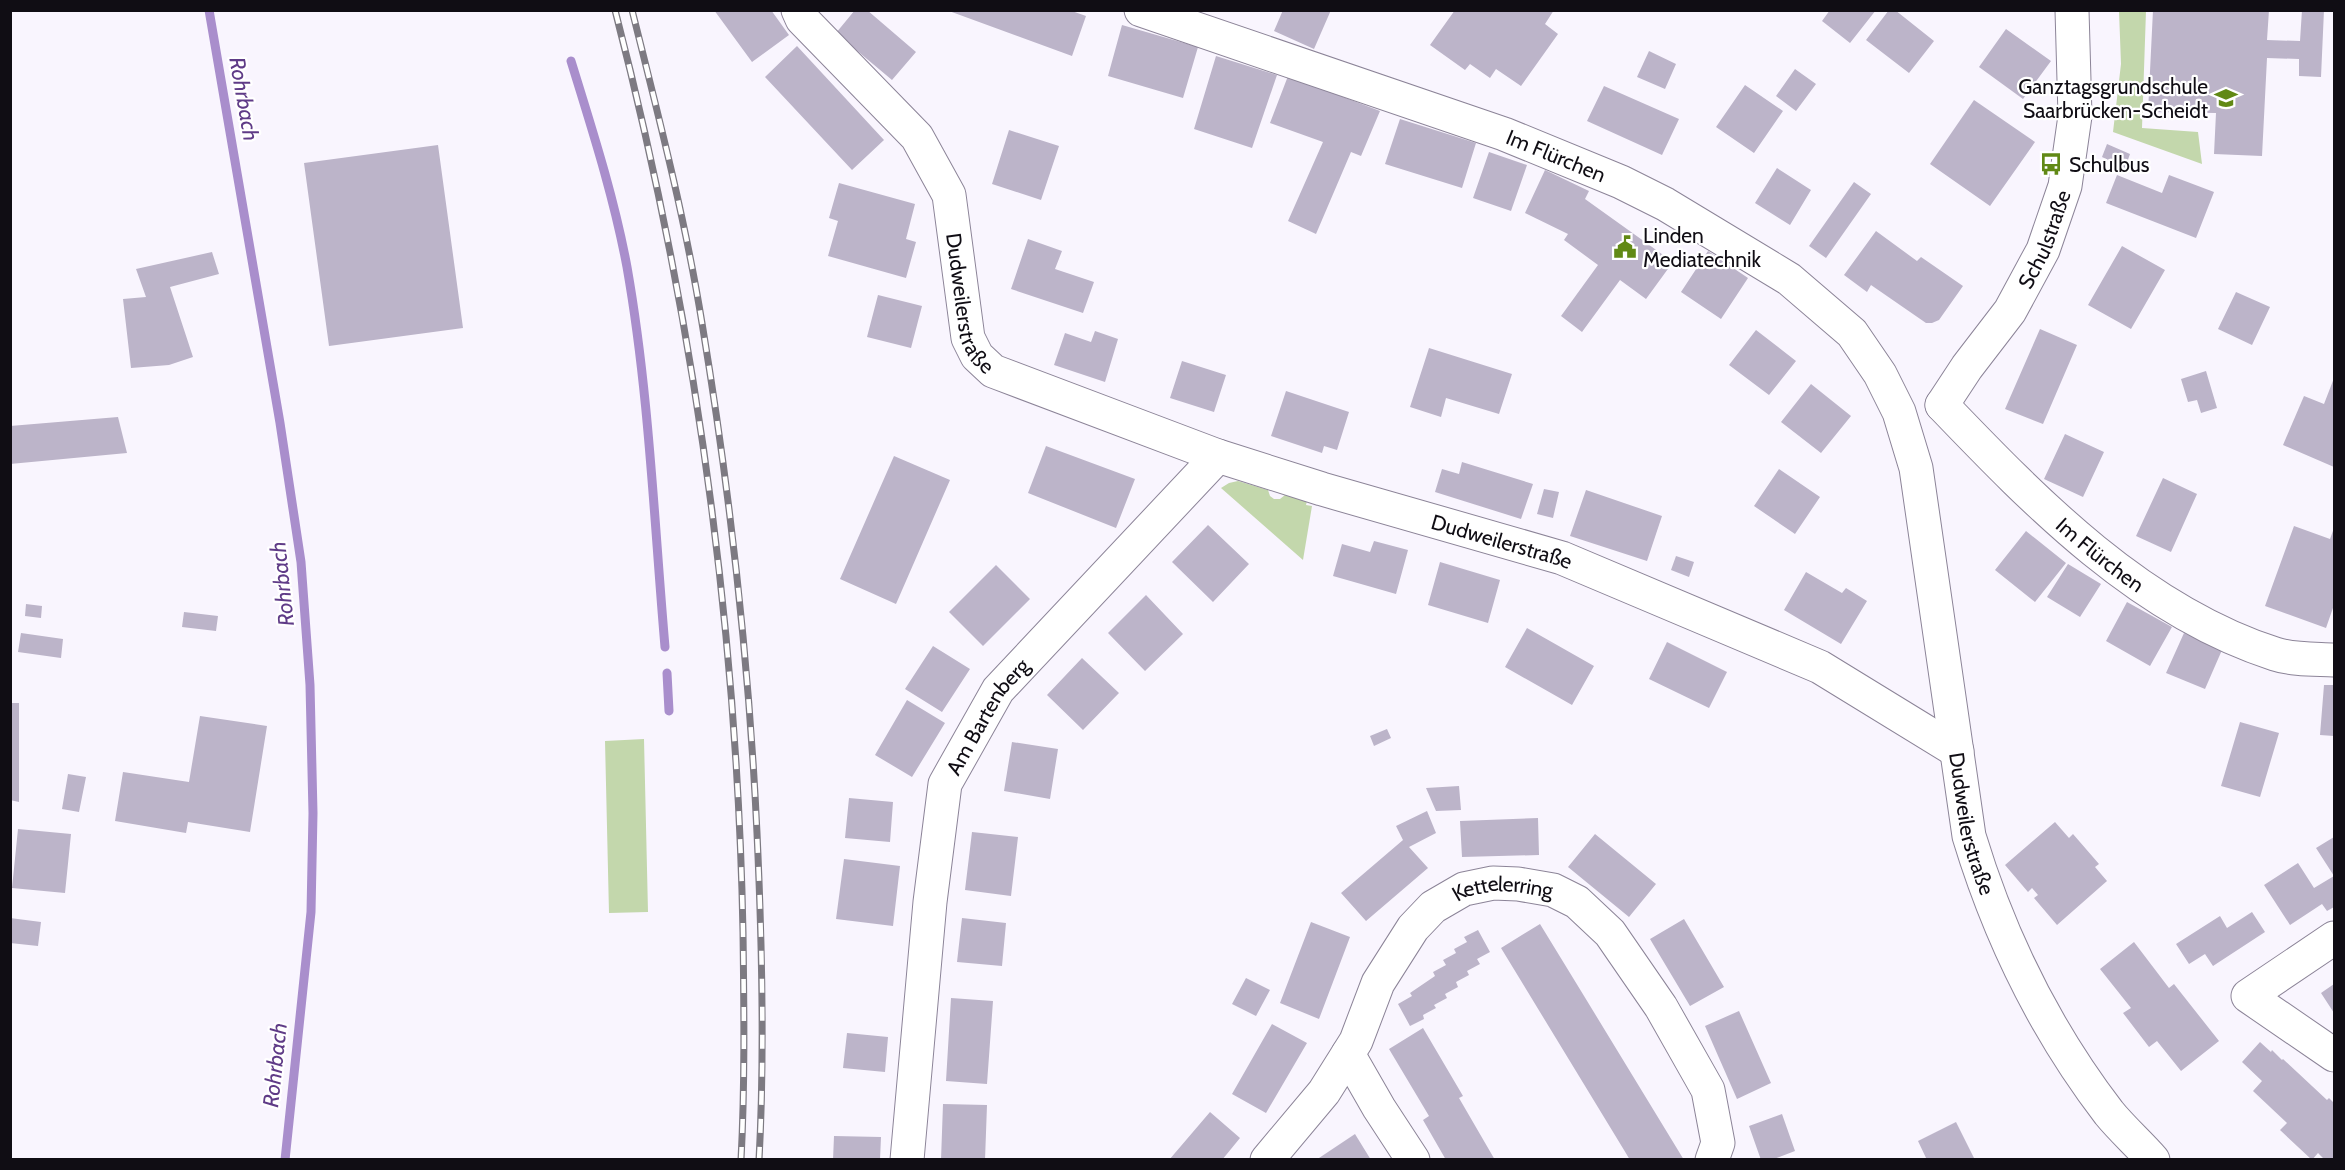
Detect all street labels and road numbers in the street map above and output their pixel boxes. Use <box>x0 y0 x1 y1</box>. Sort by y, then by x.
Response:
street label: Im Flürchen <box>1503 124 1610 187</box>
street label: Schulstraße <box>2012 186 2075 293</box>
street label: Dudweilerstraße <box>942 231 1000 379</box>
street label: Dudweilerstraße <box>1428 509 1577 574</box>
street label: Im Flürchen <box>2051 512 2149 597</box>
street label: Am Bartenberg <box>940 652 1034 779</box>
street label: Dudweilerstraße <box>1945 751 2000 898</box>
street label: Kettelerring <box>1447 870 1556 906</box>

